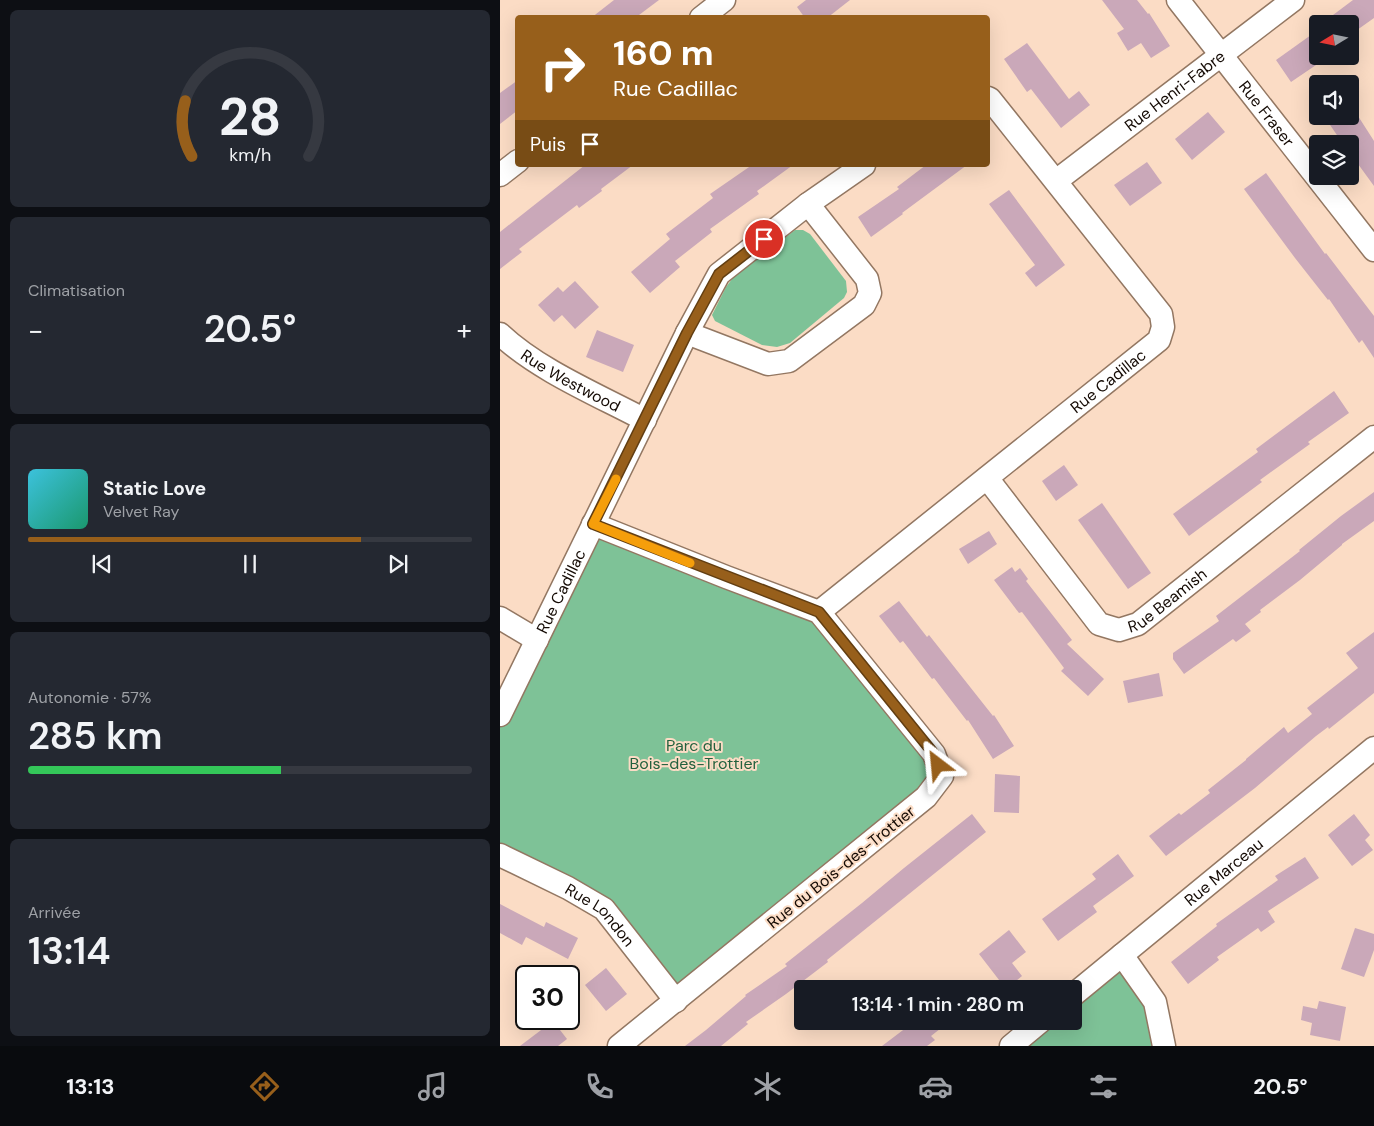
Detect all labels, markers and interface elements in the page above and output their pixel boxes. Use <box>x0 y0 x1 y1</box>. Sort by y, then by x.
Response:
north arrow <box>1309 15 1359 65</box>
map controls <box>1309 15 1359 185</box>
text: 160 m <box>613 30 714 76</box>
icon: right <box>530 35 595 100</box>
street label: Rue Henri-Fabre <box>1120 45 1229 136</box>
text: Rue Cadillac <box>613 74 738 103</box>
button: sound <box>1309 75 1359 125</box>
street label: Rue Fraser <box>1234 76 1299 151</box>
text: 28 <box>219 83 281 151</box>
icon: arrive <box>576 130 604 158</box>
text: Puis <box>530 132 566 157</box>
button: layers <box>1309 135 1359 185</box>
text: km/h <box>229 143 271 167</box>
pin <box>743 218 785 260</box>
icon: arrive <box>750 225 778 253</box>
text: Climatisation <box>28 280 125 301</box>
text: 20.5° <box>204 304 296 354</box>
text: − <box>28 312 43 349</box>
text: + <box>457 312 472 349</box>
street label: Rue Westwood <box>517 344 624 416</box>
street label: Rue Cadillac <box>1066 344 1150 418</box>
text: Static Love <box>103 476 206 501</box>
text: Velvet Ray <box>103 501 179 522</box>
street label: Rue Cadillac <box>531 545 590 637</box>
icon: previous <box>88 550 116 578</box>
icon: pause <box>236 550 264 578</box>
icon: next <box>384 550 412 578</box>
street label: Rue Beamish <box>1125 563 1211 637</box>
text: Autonomie · 57% <box>28 687 151 708</box>
text: 285 km <box>28 711 162 761</box>
park label: Parc du Bois-des-Trottier <box>630 735 759 774</box>
position arrow <box>911 738 963 790</box>
street label: Rue du Bois-des-Trottier <box>763 801 919 933</box>
street label: Rue Marceau <box>1180 833 1267 910</box>
street label: Rue London <box>562 878 640 951</box>
text: Arrivée <box>28 902 81 923</box>
text: 13:14 <box>28 926 111 976</box>
speed limit sign: 30 <box>515 965 580 1030</box>
text: 13:14 · 1 min · 280 m <box>852 992 1024 1017</box>
icon: directions <box>247 1069 282 1104</box>
icon: music <box>415 1069 450 1104</box>
icon: phone <box>582 1069 617 1104</box>
icon: climate <box>750 1069 785 1104</box>
icon: car <box>918 1069 953 1104</box>
icon: filters <box>1086 1069 1121 1104</box>
text: 13:13 <box>66 1072 114 1101</box>
text: 20.5° <box>1253 1072 1308 1101</box>

